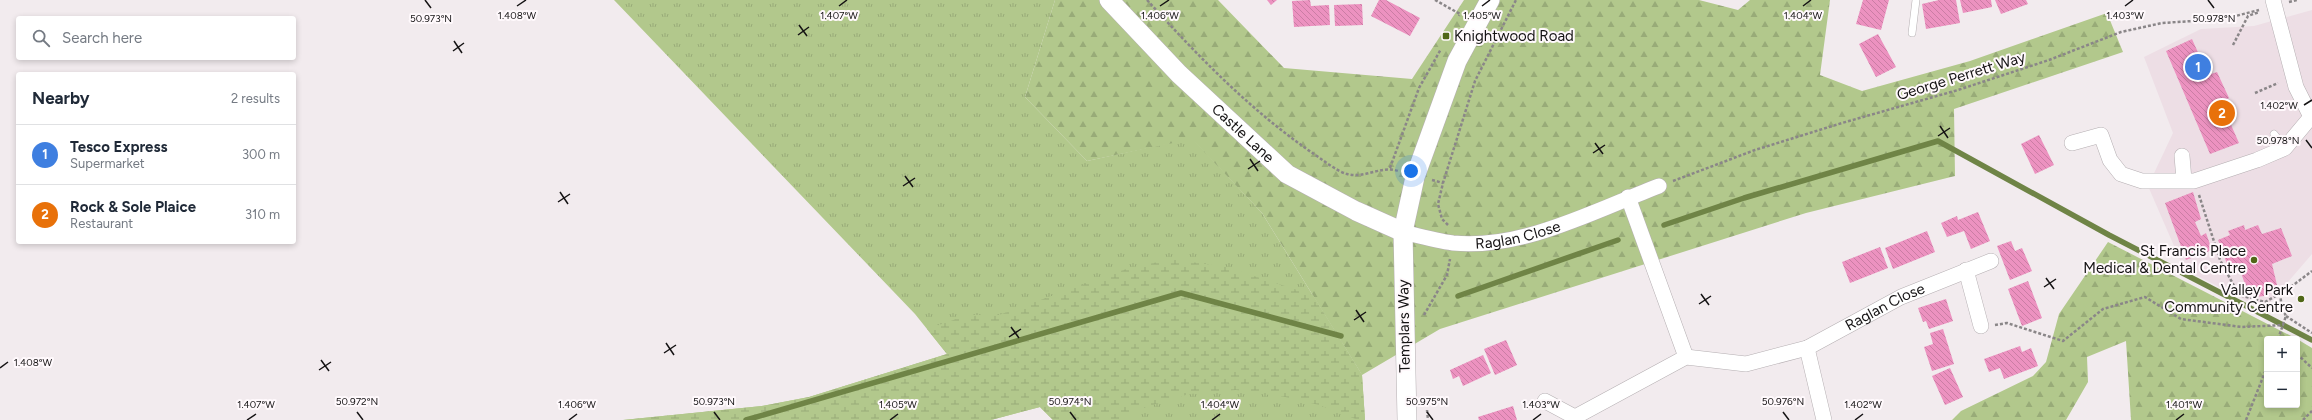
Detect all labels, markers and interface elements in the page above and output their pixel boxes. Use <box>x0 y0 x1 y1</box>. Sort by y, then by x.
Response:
text: 1.408°W <box>498 9 537 22</box>
text: 1.407°W <box>820 9 858 22</box>
text: 1.406°W <box>1141 9 1179 22</box>
text: 1.405°W <box>1463 9 1501 22</box>
text: 1.404°W <box>1784 9 1823 22</box>
text: 1.403°W <box>2106 9 2144 22</box>
text: 50.973°N <box>410 12 452 25</box>
text: 50.978°N <box>2193 12 2235 25</box>
search box <box>16 16 296 60</box>
icon: search <box>30 27 52 49</box>
place label: Knightwood Road <box>1454 27 1574 45</box>
text: Search here <box>62 29 142 47</box>
marker: Knightwood Road <box>1441 31 1451 41</box>
street label: George Perrett Way <box>1895 48 2028 104</box>
pin: 1 <box>2185 52 2211 82</box>
text: Nearby <box>32 88 90 108</box>
text: 2 results <box>231 91 280 106</box>
pin: 2 <box>2209 98 2235 128</box>
text: 1.402°W <box>2260 99 2298 112</box>
street label: Castle Lane <box>1208 100 1278 166</box>
text: 50.978°N <box>2257 134 2299 147</box>
text: Tesco Express <box>70 138 167 156</box>
text: 1 <box>42 147 48 162</box>
text: 300 m <box>242 147 280 162</box>
text: Supermarket <box>70 156 145 171</box>
your location <box>1401 161 1421 181</box>
text: Rock & Sole Plaice <box>70 198 196 216</box>
text: 2 <box>41 207 49 222</box>
text: 310 m <box>245 207 280 222</box>
text: Restaurant <box>70 216 133 231</box>
street label: Raglan Close <box>1475 217 1563 253</box>
place label: St Francis Place Medical & Dental Centre <box>2083 242 2246 277</box>
marker: St Francis Place Medical & Dental Centre <box>2249 255 2259 265</box>
street label: Templars Way <box>1394 279 1414 373</box>
street label: Raglan Close <box>1842 279 1927 335</box>
place label: Valley Park Community Centre <box>2164 281 2294 316</box>
marker: Valley Park Community Centre <box>2296 294 2306 304</box>
map controls <box>2264 336 2300 408</box>
button: + <box>2264 336 2300 372</box>
text: 1.408°W <box>14 356 53 369</box>
button: − <box>2264 372 2300 408</box>
text: 50.972°N <box>336 395 378 408</box>
text: 50.973°N <box>693 395 735 408</box>
text: 50.974°N <box>1049 395 1091 408</box>
text: 50.975°N <box>1406 395 1448 408</box>
text: 50.976°N <box>1762 395 1804 408</box>
text: 1.407°W <box>237 398 275 411</box>
text: 1.406°W <box>558 398 596 411</box>
text: 1.405°W <box>879 398 917 411</box>
text: 1.404°W <box>1201 398 1240 411</box>
text: 1.403°W <box>1522 398 1560 411</box>
text: 1.402°W <box>1844 398 1882 411</box>
text: 1.401°W <box>2166 398 2203 411</box>

